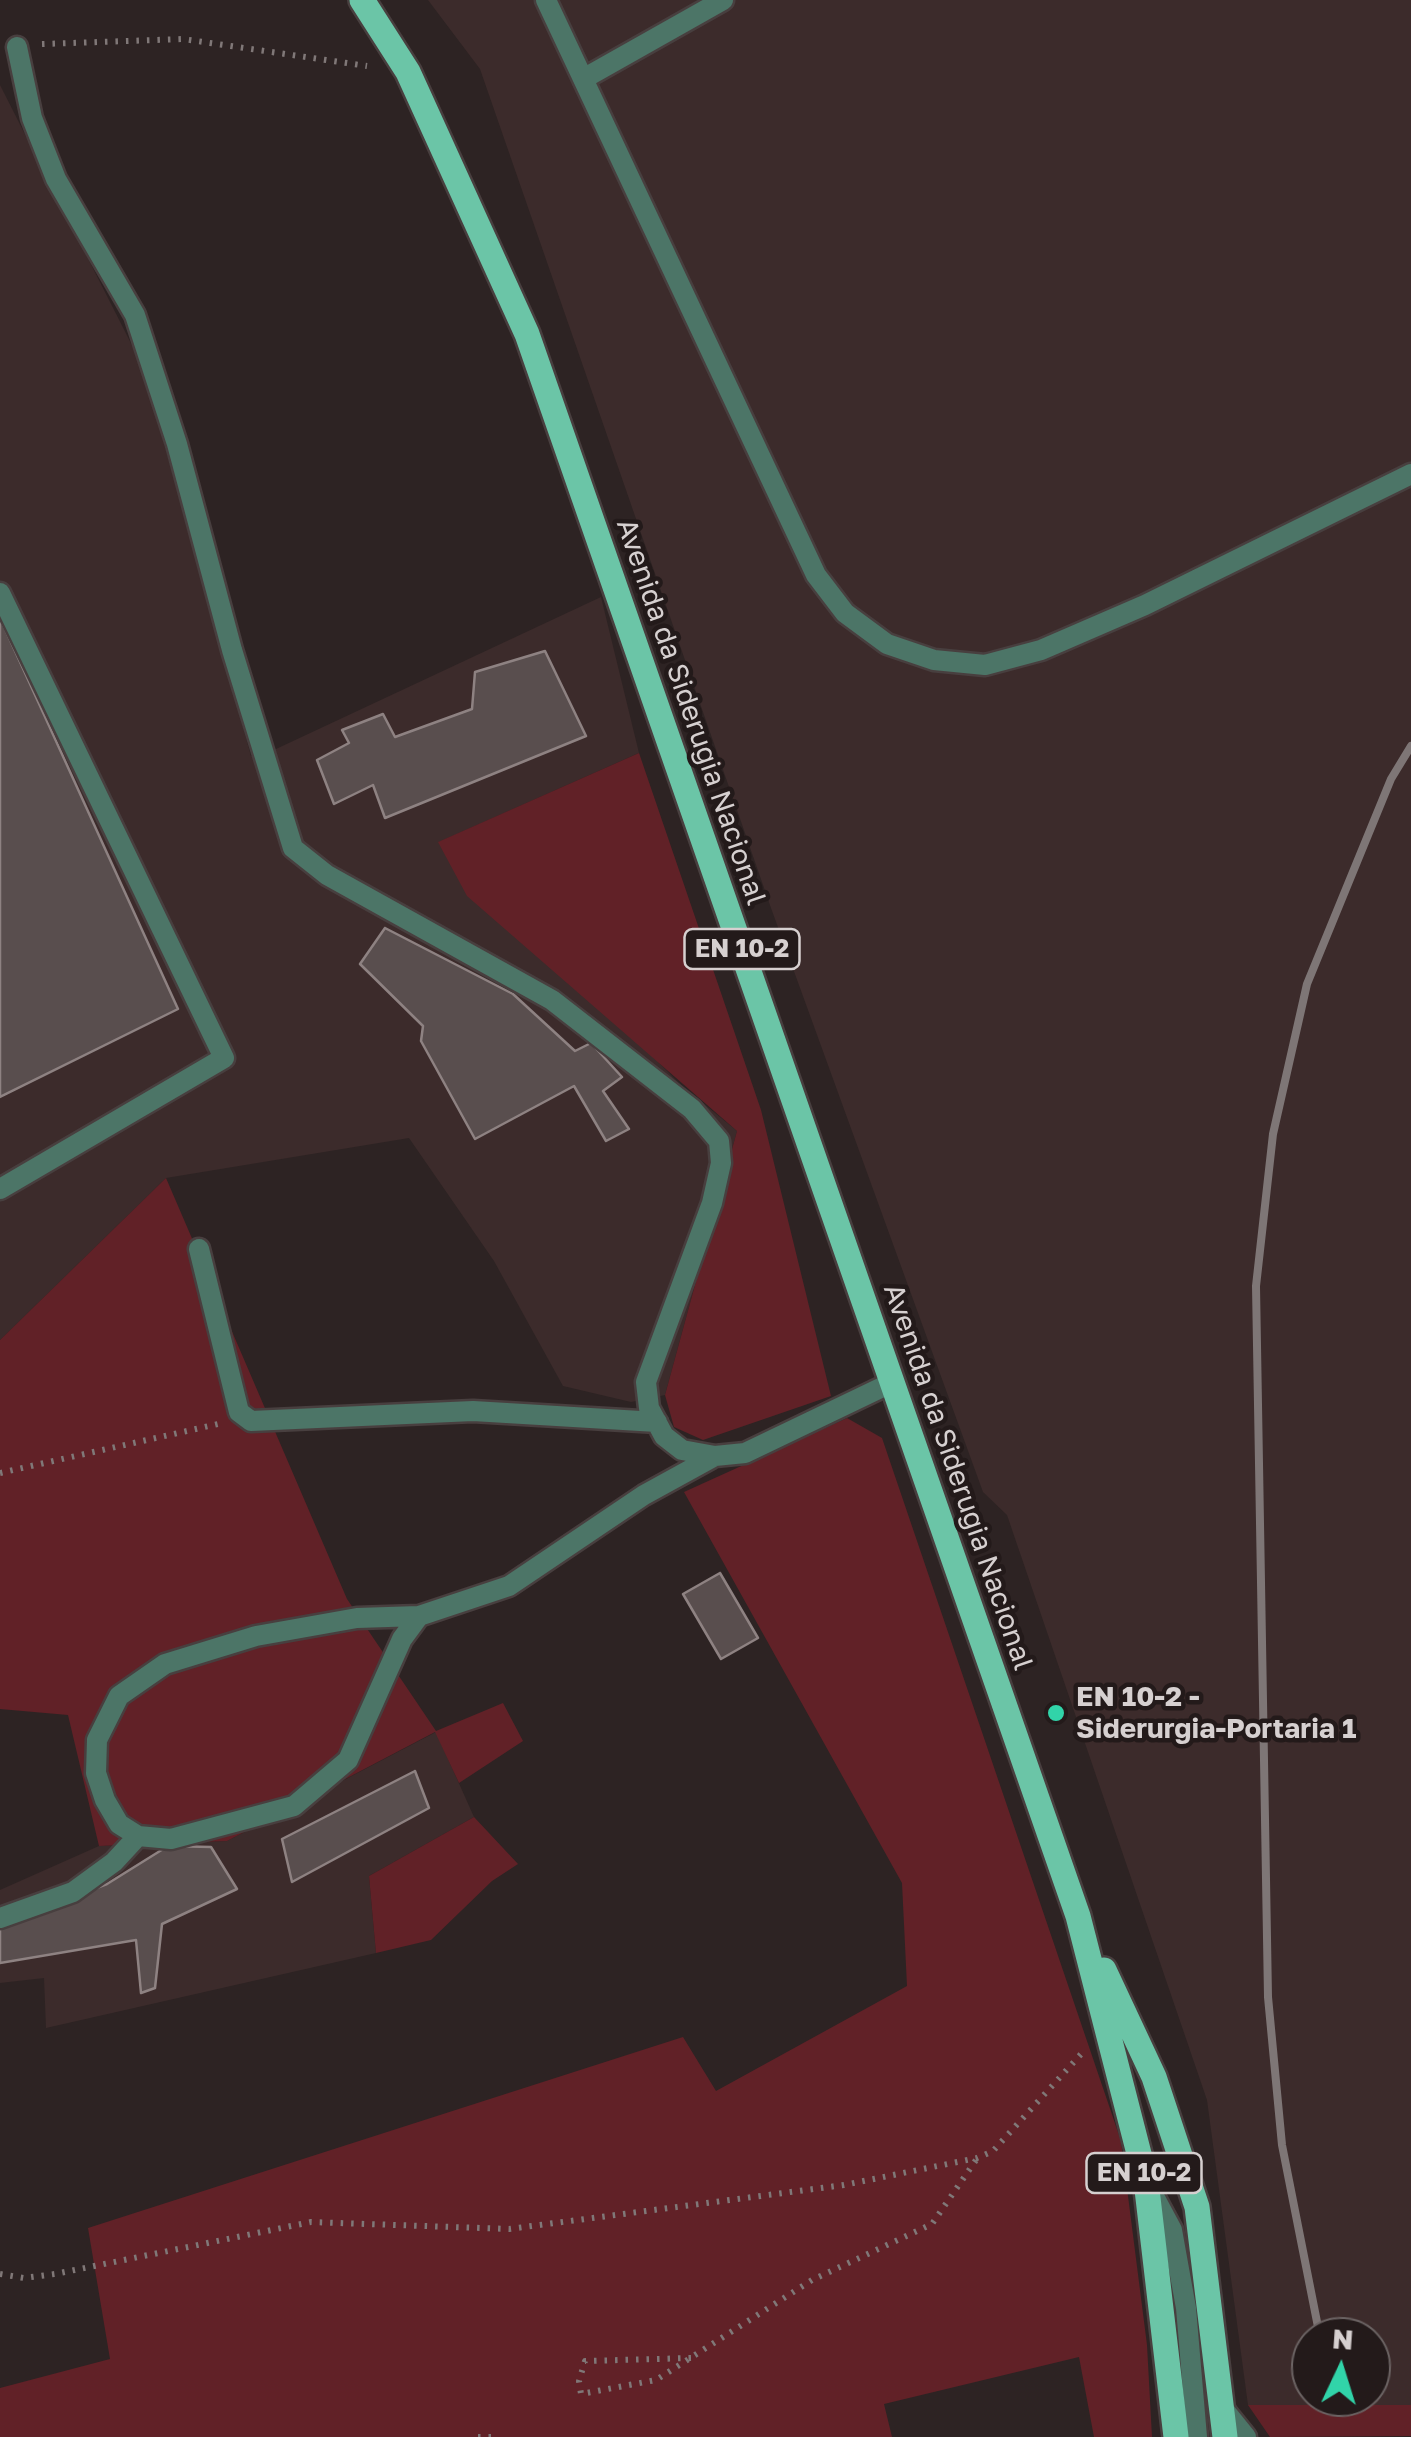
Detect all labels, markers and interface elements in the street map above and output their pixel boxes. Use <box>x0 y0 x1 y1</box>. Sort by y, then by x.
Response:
street label: Avenida da Siderugia Nacional <box>609 514 773 910</box>
road number: EN 10-2 <box>684 929 800 969</box>
street label: Avenida da Siderugia Nacional <box>876 1279 1040 1675</box>
place label: EN 10-2 - Siderurgia-Portaria 1 <box>1076 1680 1357 1746</box>
marker: EN 10-2 - Siderurgia-Portaria 1 <box>1045 1702 1067 1724</box>
road number: EN 10-2 <box>1086 2153 1202 2193</box>
north arrow <box>1291 2317 1391 2417</box>
text: N <box>1331 2321 1355 2356</box>

